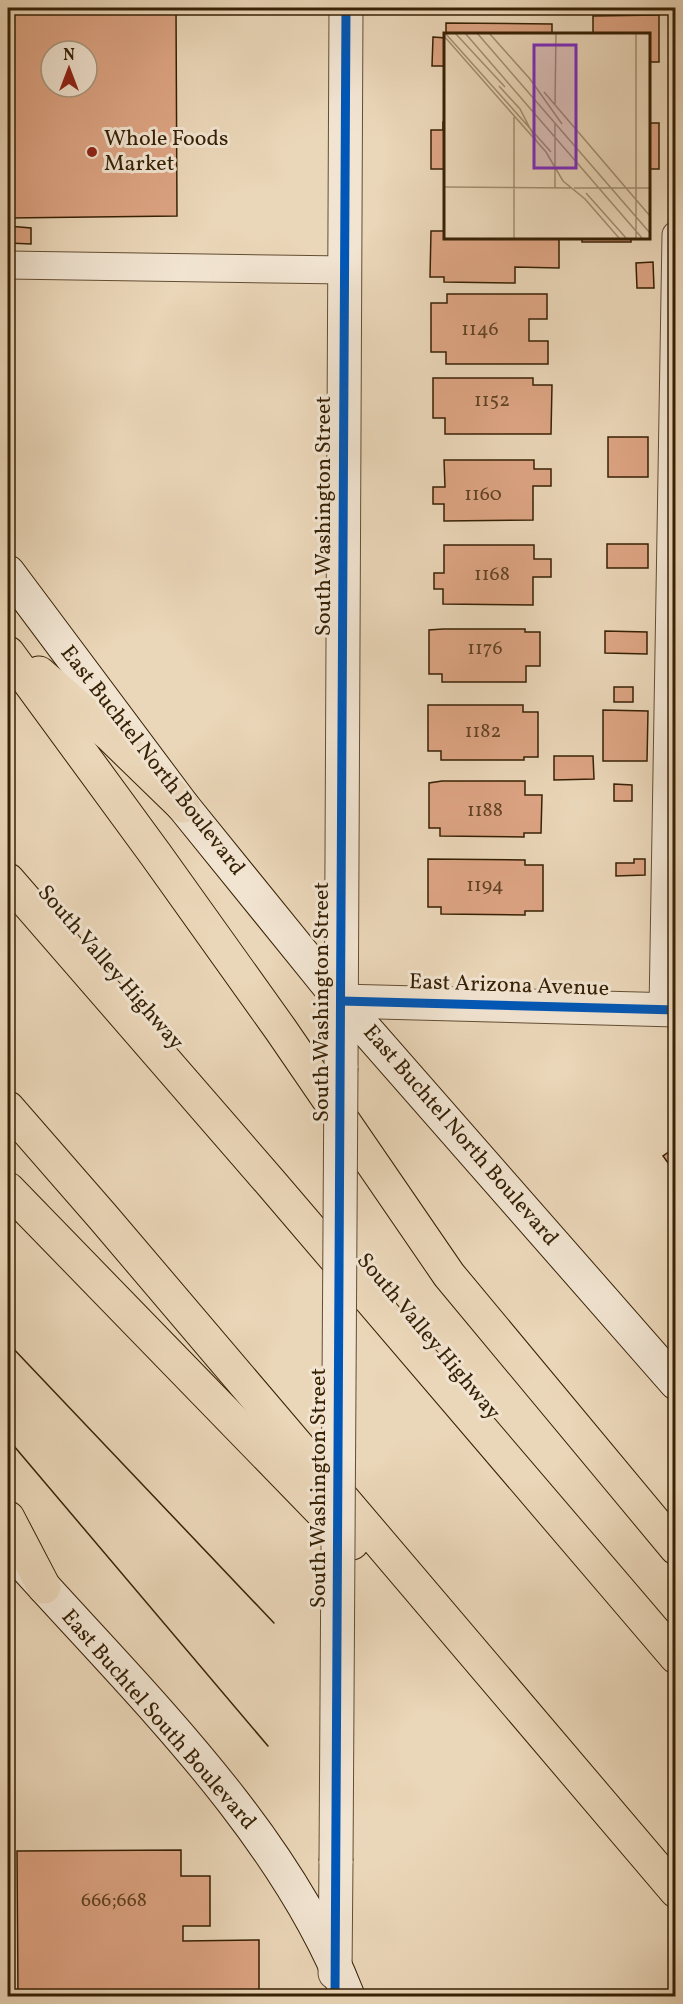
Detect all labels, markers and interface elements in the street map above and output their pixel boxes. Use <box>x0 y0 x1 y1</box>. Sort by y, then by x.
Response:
inset map <box>444 33 650 238</box>
north arrow <box>39 39 99 99</box>
text: N <box>63 45 75 67</box>
place label: Whole Foods Market <box>104 124 228 180</box>
marker: Whole Foods Market <box>85 145 99 159</box>
house number: 1146 <box>461 316 499 344</box>
house number: 1152 <box>474 387 510 415</box>
street label: South Washington Street <box>309 396 340 636</box>
house number: 1160 <box>464 481 502 509</box>
house number: 1168 <box>474 561 510 589</box>
house number: 1176 <box>467 635 503 663</box>
street label: East Buchtel North Boulevard <box>52 639 252 883</box>
house number: 1182 <box>465 718 501 746</box>
house number: 1188 <box>467 797 503 825</box>
house number: 1194 <box>466 872 504 900</box>
street label: South Valley Highway <box>29 879 191 1057</box>
street label: South Washington Street <box>307 882 338 1122</box>
street label: East Arizona Avenue <box>408 967 610 1005</box>
street label: East Buchtel North Boulevard <box>355 1019 565 1253</box>
street label: South Valley Highway <box>349 1247 507 1427</box>
street label: South Washington Street <box>304 1368 335 1608</box>
street label: East Buchtel South Boulevard <box>53 1603 263 1837</box>
house number: 666;668 <box>81 1887 147 1915</box>

